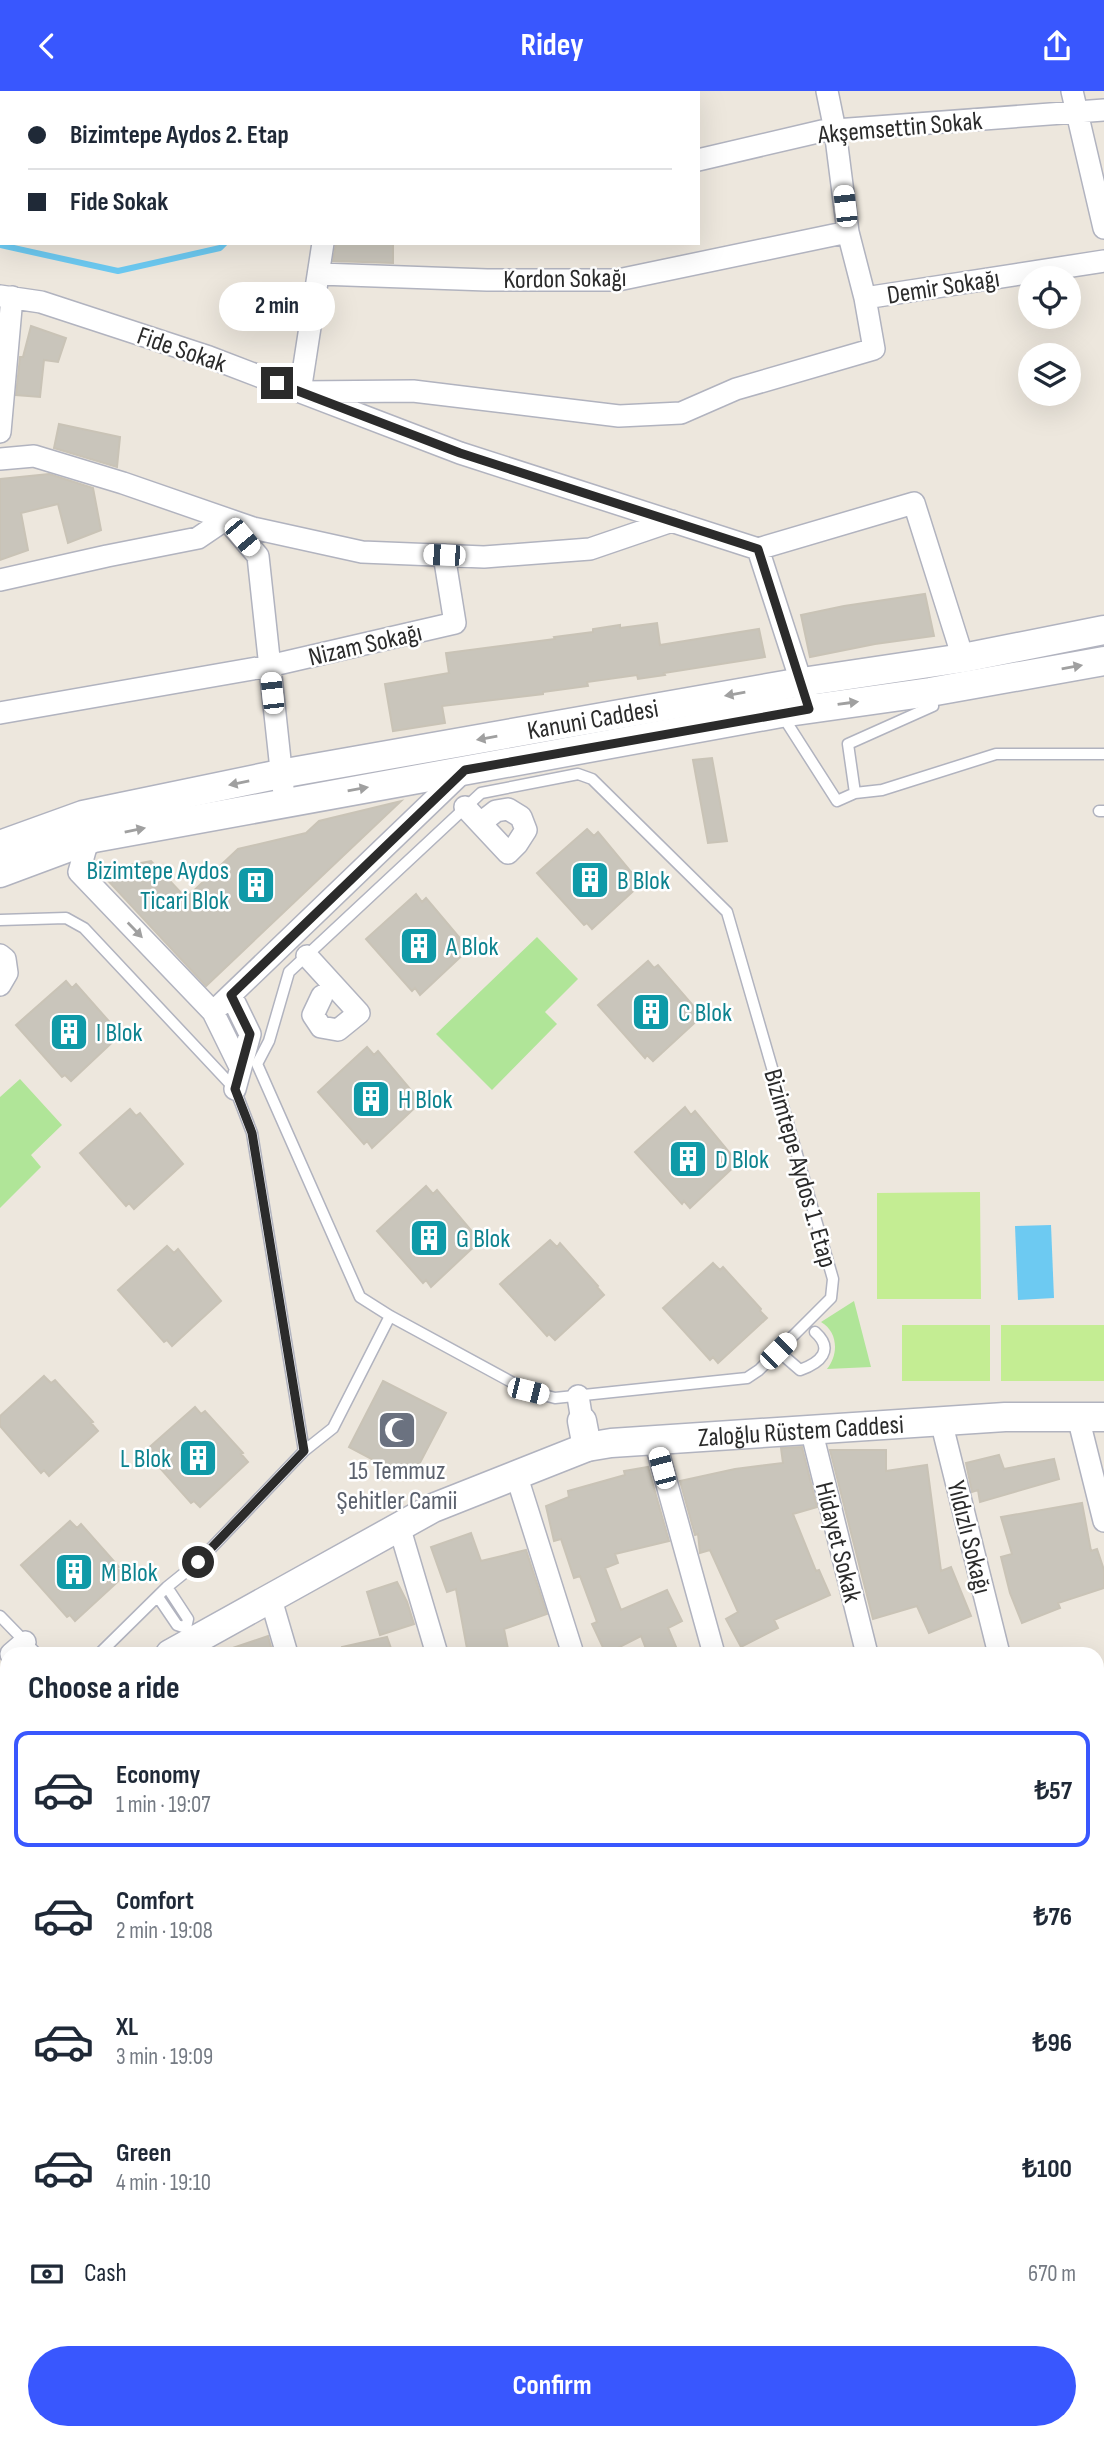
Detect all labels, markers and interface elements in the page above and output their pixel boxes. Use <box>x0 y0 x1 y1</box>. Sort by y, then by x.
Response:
text: Ridey <box>521 26 583 65</box>
icon: back <box>28 27 66 65</box>
icon: share <box>1038 27 1076 65</box>
street label: Akşemsettin Sokak <box>816 106 984 151</box>
text: Bizimtepe Aydos 2. Etap <box>70 120 289 151</box>
car <box>833 184 858 228</box>
text: Fide Sokak <box>70 187 168 218</box>
street label: Kordon Sokağı <box>503 263 627 296</box>
street label: Demir Sokağı <box>885 263 1002 312</box>
map controls <box>1018 266 1081 406</box>
button: locate <box>1018 266 1081 329</box>
callout: 2 min <box>219 281 335 331</box>
text: 2 min <box>255 292 299 320</box>
street label: Fide Sokak <box>133 321 230 380</box>
button: layers <box>1018 343 1081 406</box>
route end <box>261 367 293 399</box>
car <box>221 514 264 560</box>
car <box>423 544 466 566</box>
street label: Nizam Sokağı <box>306 617 425 674</box>
one-way arrow <box>1062 661 1084 672</box>
car <box>260 671 285 715</box>
one-way arrow <box>724 689 746 700</box>
street label: Kanuni Caddesi <box>525 694 661 747</box>
one-way arrow <box>837 698 859 709</box>
one-way arrow <box>476 733 498 744</box>
one-way arrow <box>228 778 250 789</box>
one-way arrow <box>348 783 370 794</box>
one-way arrow <box>124 825 146 836</box>
place label: Bizimtepe Aydos Ticari Blok <box>86 856 229 917</box>
building icon: B Blok <box>569 859 611 901</box>
building icon: Bizimtepe Aydos Ticari Blok <box>235 864 277 906</box>
place label: B Blok <box>617 866 670 897</box>
one-way arrow <box>126 922 143 939</box>
building icon: A Blok <box>398 925 440 967</box>
place label: A Blok <box>445 932 498 963</box>
building icon: C Blok <box>630 991 672 1033</box>
place label: C Blok <box>678 998 732 1029</box>
building icon: I Blok <box>48 1011 90 1053</box>
place label: I Blok <box>96 1018 143 1049</box>
street label: Bizimtepe Aydos 1. Etap <box>756 1066 843 1271</box>
building icon: H Blok <box>350 1078 392 1120</box>
place label: H Blok <box>398 1085 453 1116</box>
building icon: D Blok <box>667 1138 709 1180</box>
place label: D Blok <box>715 1145 769 1176</box>
building icon: G Blok <box>408 1217 450 1259</box>
place label: G Blok <box>456 1224 510 1255</box>
car <box>756 1329 801 1373</box>
car <box>506 1376 551 1406</box>
mosque icon: 15 Temmuz Şehitler Camii <box>376 1409 418 1451</box>
street label: Zaloğlu Rüstem Caddesi <box>697 1410 905 1454</box>
building icon: L Blok <box>177 1437 219 1479</box>
place label: L Blok <box>120 1444 171 1475</box>
car <box>647 1445 678 1491</box>
place label: 15 Temmuz Şehitler Camii <box>337 1456 457 1517</box>
street label: Yıldızlı Sokağı <box>940 1478 998 1597</box>
street label: Hidayet Sokak <box>808 1479 867 1606</box>
route start <box>182 1546 214 1578</box>
building icon: M Blok <box>53 1551 95 1593</box>
place label: M Blok <box>101 1558 158 1589</box>
text: Choose a ride <box>28 1669 180 1708</box>
icon: car <box>32 1758 95 1821</box>
text: Economy <box>116 1760 200 1791</box>
text: ₺57 <box>1034 1776 1072 1807</box>
text: 1 min · 19:07 <box>116 1791 210 1819</box>
icon: car <box>32 1884 95 1947</box>
text: Comfort <box>116 1886 194 1917</box>
text: ₺76 <box>1034 1902 1072 1933</box>
text: 2 min · 19:08 <box>116 1917 213 1945</box>
icon: car <box>32 2010 95 2073</box>
text: XL <box>116 2012 138 2043</box>
text: ₺96 <box>1033 2028 1072 2059</box>
text: 3 min · 19:09 <box>116 2043 213 2071</box>
icon: car <box>32 2136 95 2199</box>
text: Green <box>116 2138 171 2169</box>
text: ₺100 <box>1022 2154 1072 2185</box>
text: 4 min · 19:10 <box>116 2169 211 2197</box>
icon: cash <box>28 2255 66 2293</box>
text: Cash <box>84 2258 127 2289</box>
text: 670 m <box>1028 2260 1076 2288</box>
button: Confirm <box>28 2346 1076 2426</box>

